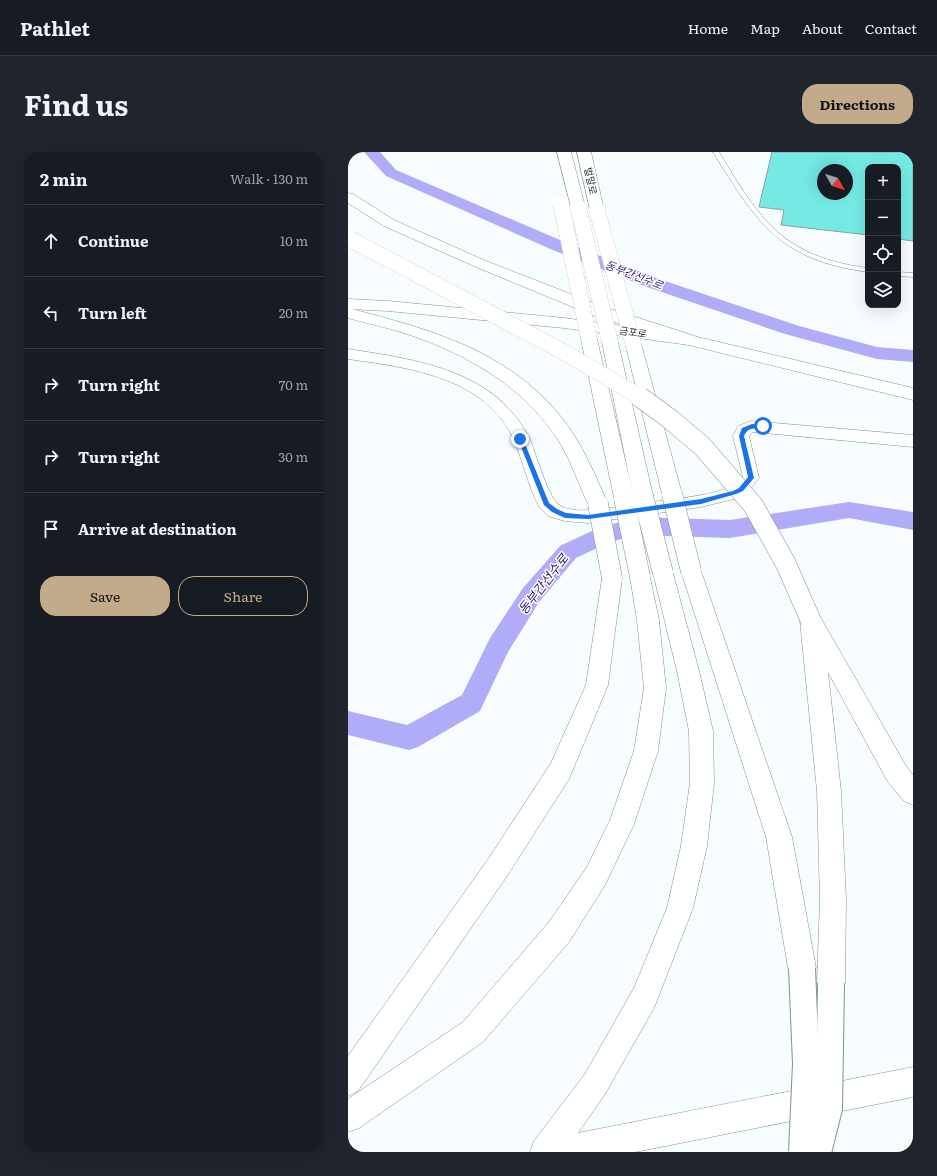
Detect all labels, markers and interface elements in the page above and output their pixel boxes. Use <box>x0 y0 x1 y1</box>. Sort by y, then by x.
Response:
text: Pathlet <box>20 14 90 42</box>
text: Home <box>688 18 728 38</box>
text: Map <box>750 18 780 38</box>
text: About <box>802 18 843 38</box>
text: Contact <box>865 18 917 38</box>
text: Find us <box>24 83 128 125</box>
button: Directions <box>802 84 913 124</box>
north arrow <box>817 164 853 200</box>
map controls <box>865 164 901 308</box>
button: + <box>865 164 901 200</box>
text: 2 min <box>40 166 88 191</box>
street label: 벌말로 <box>581 166 602 196</box>
text: Walk · 130 m <box>230 169 308 188</box>
button: − <box>865 200 901 236</box>
text: Continue <box>78 229 148 252</box>
icon: ahead <box>40 230 62 252</box>
text: 10 m <box>280 231 308 250</box>
button: locate <box>865 236 901 272</box>
water label: 동부간선수로 <box>603 256 666 293</box>
button: layers <box>865 272 901 308</box>
text: Turn left <box>78 301 147 324</box>
icon: left <box>40 302 62 324</box>
text: 20 m <box>279 303 308 322</box>
street label: 금포로 <box>618 322 648 341</box>
text: Turn right <box>78 373 160 396</box>
icon: right <box>40 374 62 396</box>
text: 70 m <box>279 375 308 394</box>
route start <box>754 417 772 435</box>
route end <box>511 430 529 448</box>
text: Turn right <box>78 445 160 468</box>
icon: right <box>40 446 62 468</box>
text: 30 m <box>278 447 308 466</box>
text: Arrive at destination <box>78 517 237 540</box>
icon: arrive <box>40 518 62 540</box>
water label: 동부간선수로 <box>513 549 573 618</box>
button: Save <box>40 576 170 616</box>
button: Share <box>178 576 308 616</box>

